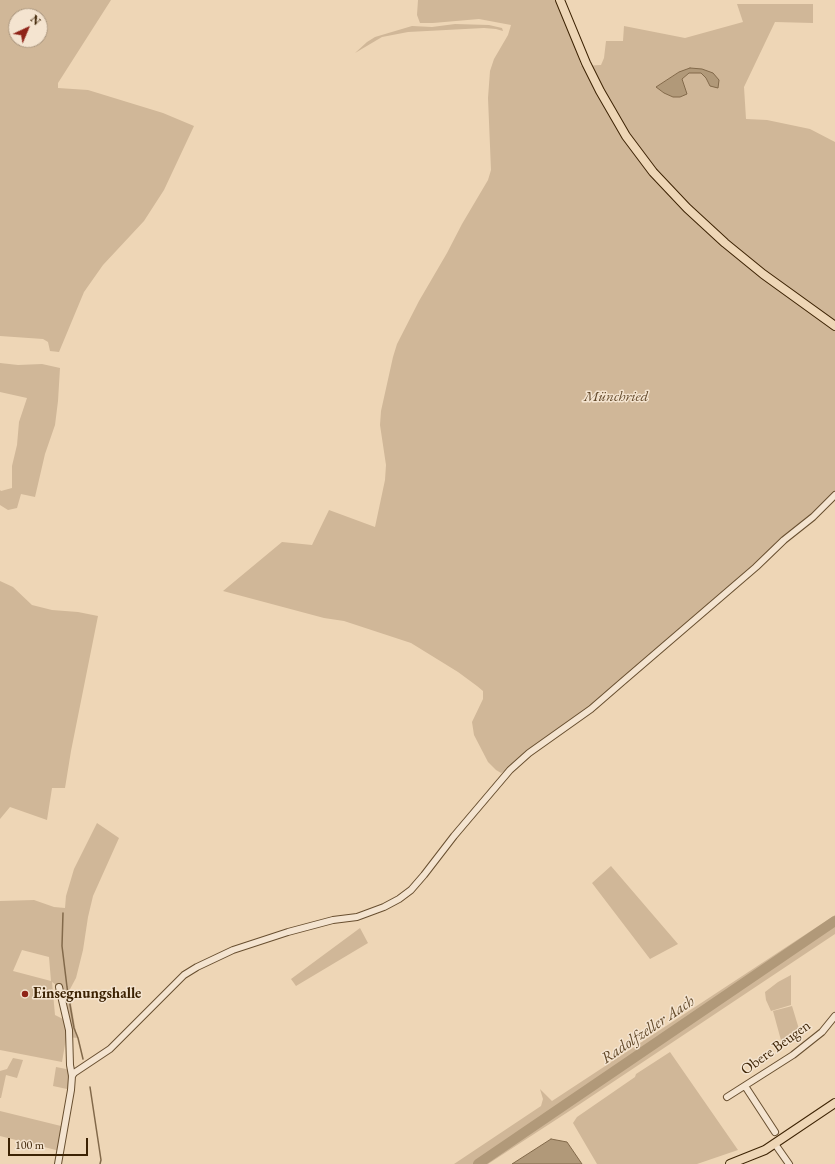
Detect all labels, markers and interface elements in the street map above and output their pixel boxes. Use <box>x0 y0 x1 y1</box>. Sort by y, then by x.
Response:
north arrow <box>8 8 48 48</box>
text: N <box>28 12 44 28</box>
park label: Münchried <box>584 388 648 406</box>
place label: Einsegnungshalle <box>33 985 141 1003</box>
marker: Einsegnungshalle <box>20 989 30 999</box>
water label: Radolfzeller Aach <box>598 992 698 1068</box>
street label: Obere Beugen <box>738 1017 814 1079</box>
scale bar <box>10 1130 90 1156</box>
text: 100 m <box>15 1137 44 1153</box>

